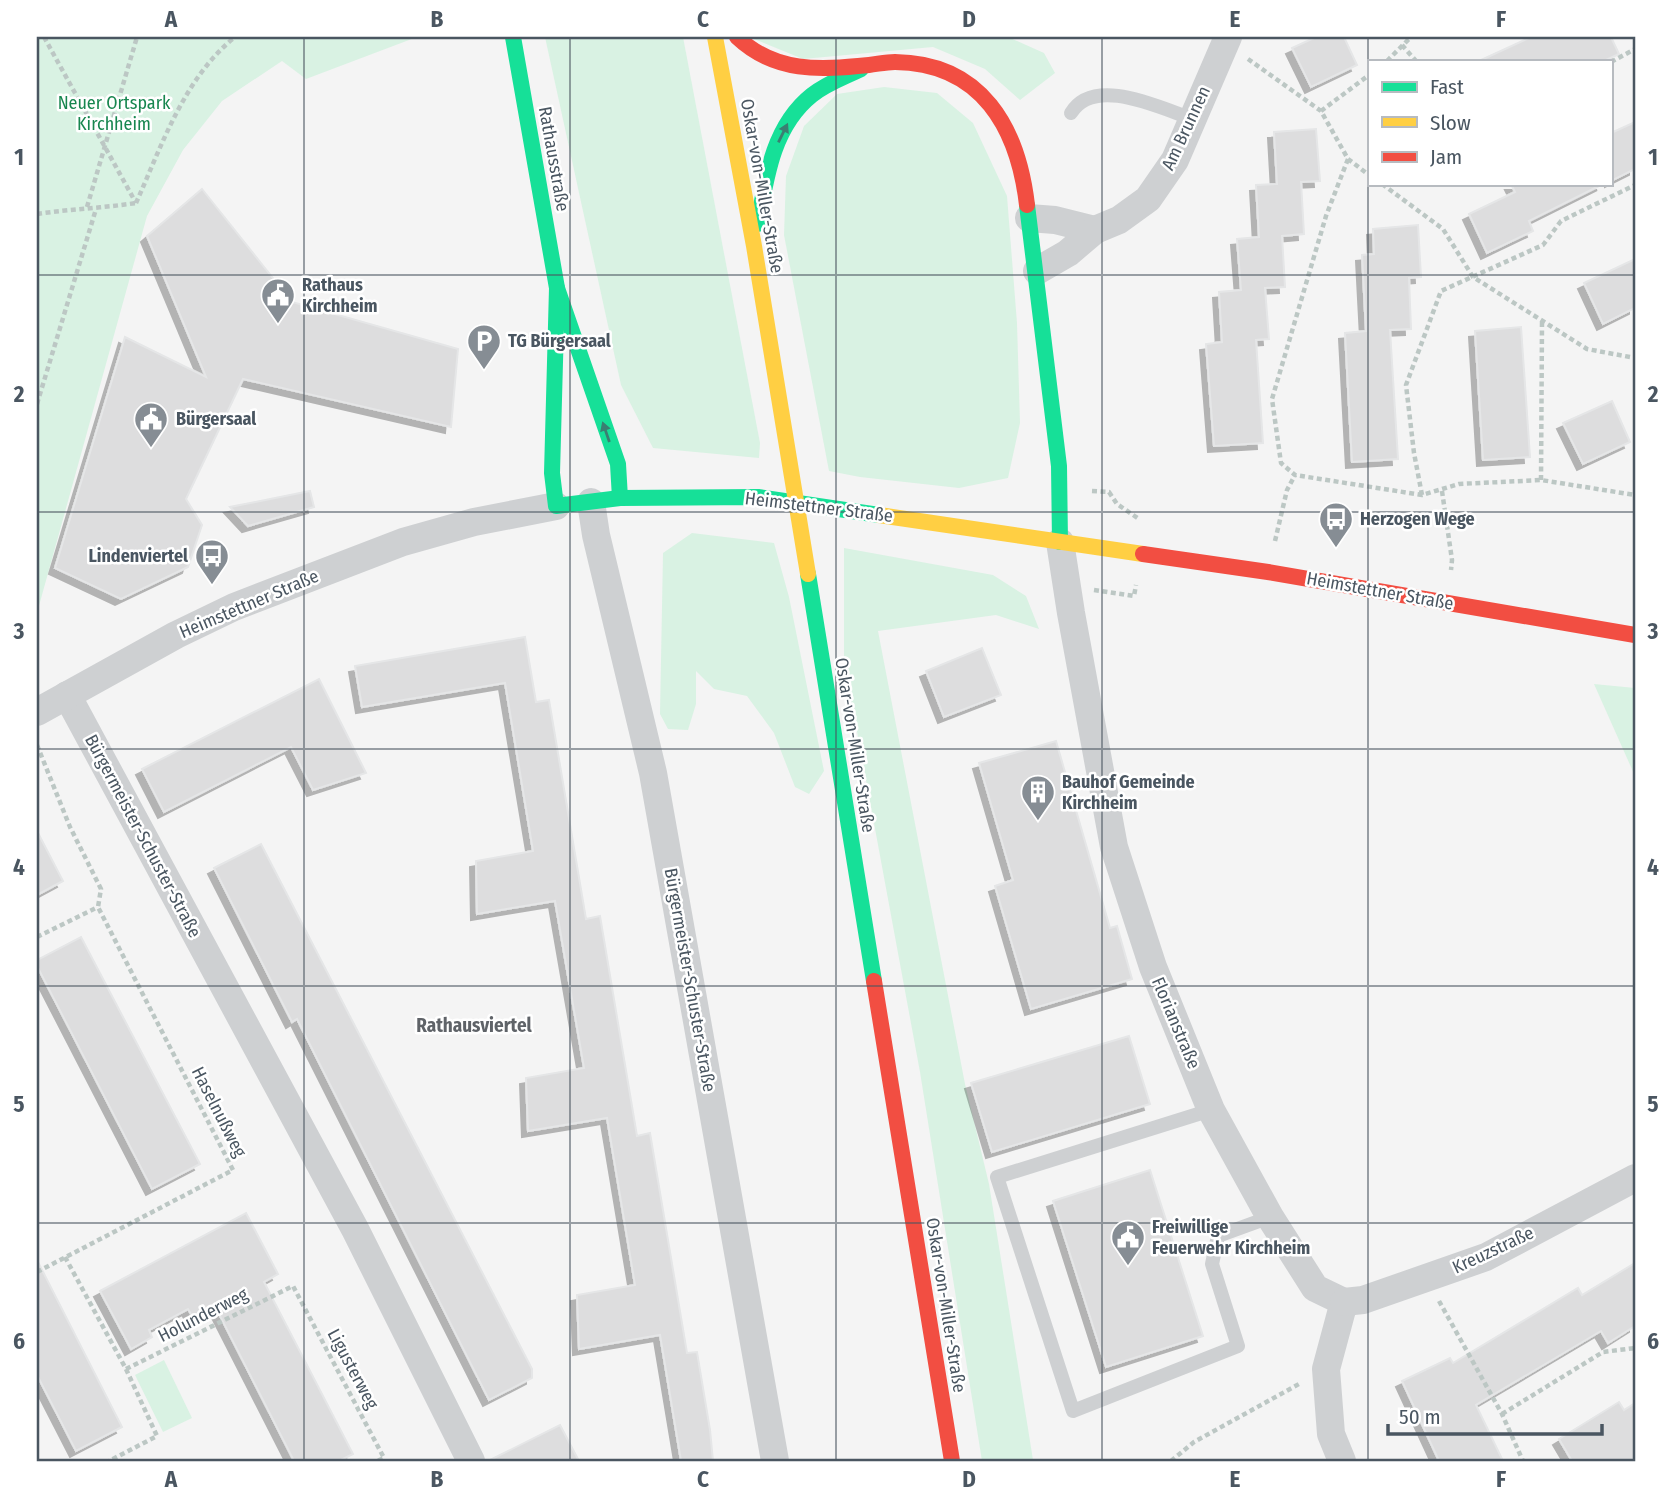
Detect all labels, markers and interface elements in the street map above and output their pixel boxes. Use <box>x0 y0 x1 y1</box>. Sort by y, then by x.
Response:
text: A <box>164 5 178 33</box>
text: B <box>431 5 444 33</box>
text: C <box>697 5 709 33</box>
text: D <box>962 5 976 33</box>
text: E <box>1230 5 1241 33</box>
text: F <box>1496 5 1506 33</box>
legend <box>1368 60 1612 186</box>
text: Fast <box>1430 74 1464 100</box>
street label: Am Brunnen <box>1157 82 1215 174</box>
park label: Neuer Ortspark Kirchheim <box>58 92 171 135</box>
street label: Oskar-von-Miller-Straße <box>736 97 788 275</box>
street label: Rathausstraße <box>534 105 574 213</box>
text: Slow <box>1430 110 1471 136</box>
one-way arrow <box>777 123 789 143</box>
text: 1 <box>14 143 24 171</box>
text: 1 <box>1648 143 1658 171</box>
text: Jam <box>1430 144 1462 170</box>
place label: Rathaus Kirchheim <box>302 274 377 317</box>
public building icon: Rathaus Kirchheim <box>259 276 297 325</box>
parking icon: TG Bürgersaal <box>465 322 503 371</box>
place label: TG Bürgersaal <box>508 330 611 352</box>
text: 2 <box>13 380 25 408</box>
text: 2 <box>1647 380 1659 408</box>
public building icon: Bürgersaal <box>132 400 170 449</box>
place label: Bürgersaal <box>176 408 256 430</box>
one-way arrow <box>601 421 612 442</box>
street label: Heimstettner Straße <box>744 487 894 527</box>
bus stop icon: Herzogen Wege <box>1317 500 1355 549</box>
place label: Herzogen Wege <box>1360 508 1475 530</box>
bus stop icon: Lindenviertel <box>193 537 231 586</box>
place label: Lindenviertel <box>88 545 188 567</box>
street label: Heimstettner Straße <box>176 565 322 643</box>
street label: Heimstettner Straße <box>1305 567 1455 615</box>
text: 3 <box>13 617 25 645</box>
text: 3 <box>1647 617 1659 645</box>
street label: Oskar-von-Miller-Straße <box>830 656 880 834</box>
street label: Bürgermeister-Schuster-Straße <box>80 731 206 941</box>
place label: Bauhof Gemeinde Kirchheim <box>1062 771 1195 814</box>
building icon: Bauhof Gemeinde Kirchheim <box>1019 773 1057 822</box>
text: 4 <box>13 853 25 881</box>
text: 4 <box>1647 853 1659 881</box>
street label: Bürgermeister-Schuster-Straße <box>659 866 721 1094</box>
street label: Florianstraße <box>1147 974 1205 1072</box>
district label: Rathausviertel <box>416 1014 533 1037</box>
street label: Haselnußweg <box>187 1063 251 1161</box>
text: 5 <box>13 1090 25 1118</box>
text: 5 <box>1647 1090 1659 1118</box>
street label: Oskar-von-Miller-Straße <box>921 1216 971 1394</box>
place label: Freiwillige Feuerwehr Kirchheim <box>1152 1216 1310 1259</box>
public building icon: Freiwillige Feuerwehr Kirchheim <box>1109 1218 1147 1267</box>
street label: Kreuzstraße <box>1449 1222 1537 1278</box>
street label: Holunderweg <box>154 1283 252 1347</box>
street label: Ligusterweg <box>323 1325 384 1413</box>
text: 6 <box>13 1327 25 1355</box>
text: 6 <box>1647 1327 1659 1355</box>
scale bar <box>1388 1393 1602 1437</box>
text: 50 m <box>1399 1404 1441 1430</box>
text: A <box>164 1465 178 1493</box>
text: B <box>431 1465 444 1493</box>
text: C <box>697 1465 709 1493</box>
text: D <box>962 1465 976 1493</box>
text: E <box>1230 1465 1241 1493</box>
text: F <box>1496 1465 1506 1493</box>

